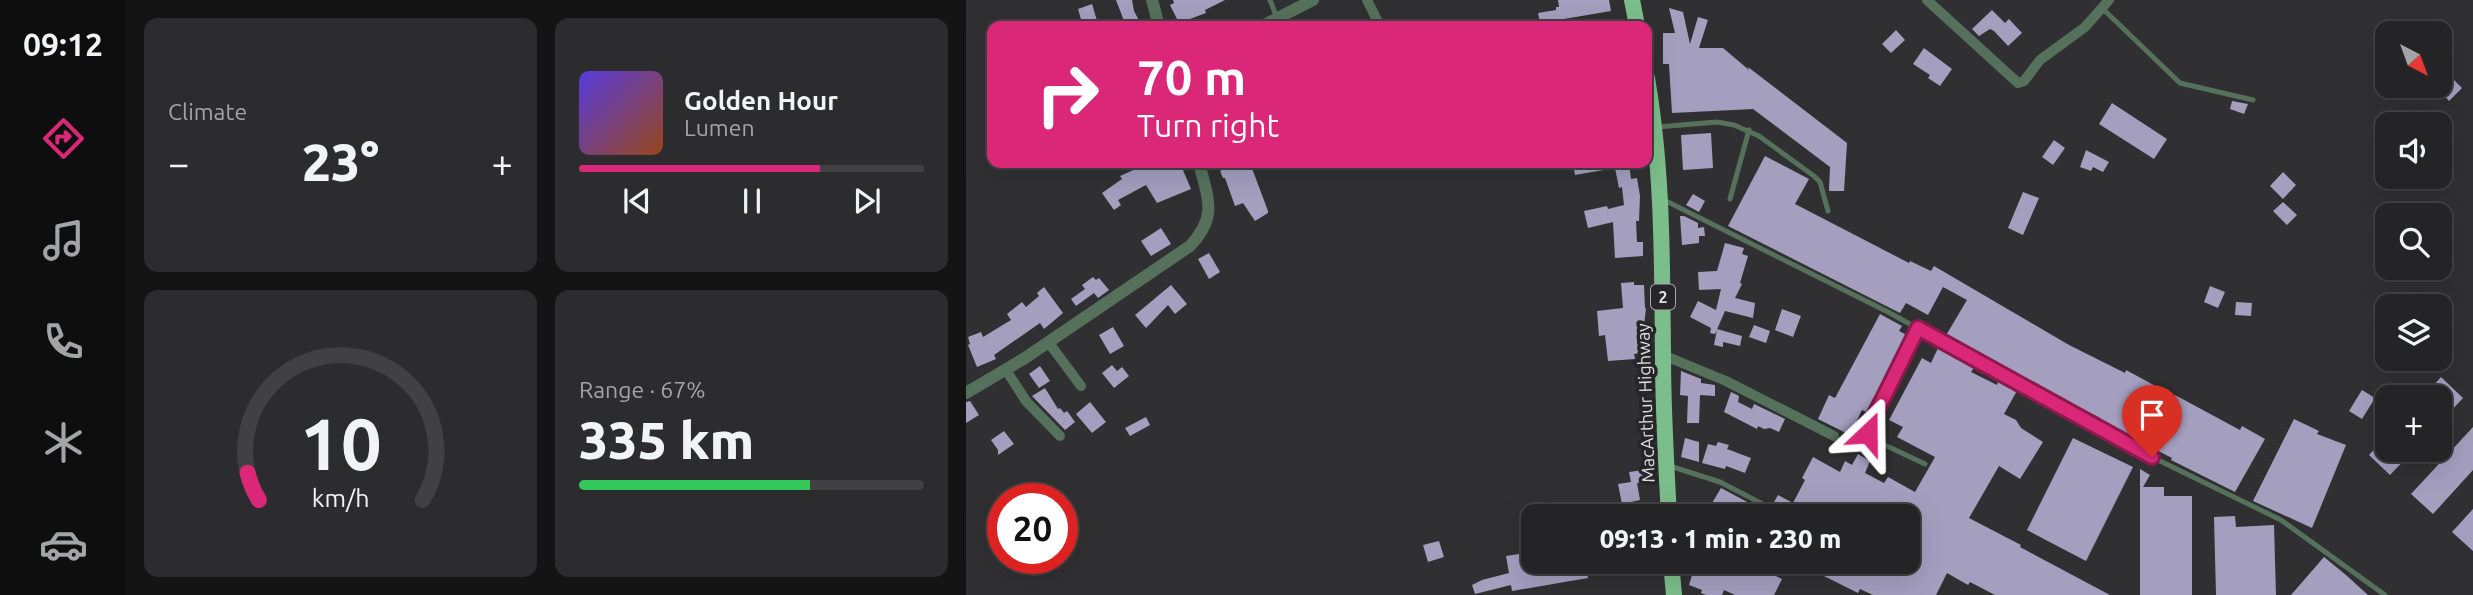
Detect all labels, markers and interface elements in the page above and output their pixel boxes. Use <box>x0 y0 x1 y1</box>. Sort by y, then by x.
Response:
north arrow <box>2375 21 2452 98</box>
map controls <box>2375 21 2452 462</box>
text: 09:12 <box>23 26 103 62</box>
icon: right <box>1022 49 1113 140</box>
text: 70 m <box>1137 49 1246 104</box>
text: Golden Hour <box>684 86 838 115</box>
text: Climate <box>168 99 247 124</box>
text: Turn right <box>1137 107 1279 143</box>
button: sound <box>2375 112 2452 189</box>
icon: directions <box>39 114 88 163</box>
text: Lumen <box>684 115 755 140</box>
text: 23° <box>302 133 379 191</box>
text: − <box>168 142 189 184</box>
text: + <box>492 142 513 184</box>
icon: previous <box>618 182 656 220</box>
icon: pause <box>733 182 771 220</box>
icon: next <box>848 182 886 220</box>
button: search <box>2375 203 2452 280</box>
icon: music <box>39 216 88 265</box>
road number: 2 <box>1651 284 1675 310</box>
button: layers <box>2375 294 2452 371</box>
icon: phone <box>39 317 88 366</box>
street label: MacArthur Highway <box>1632 323 1658 483</box>
text: Range · 67% <box>579 377 706 402</box>
pin <box>2122 385 2182 457</box>
button: + <box>2375 385 2452 462</box>
position arrow <box>1831 396 1905 470</box>
icon: arrive <box>2133 396 2171 434</box>
text: 10 <box>299 402 382 484</box>
text: 335 km <box>579 411 754 469</box>
icon: climate <box>39 418 88 467</box>
text: km/h <box>312 483 369 511</box>
speed limit sign: 20 <box>987 483 1078 574</box>
icon: car <box>39 520 88 569</box>
text: 09:13 · 1 min · 230 m <box>1600 524 1841 553</box>

